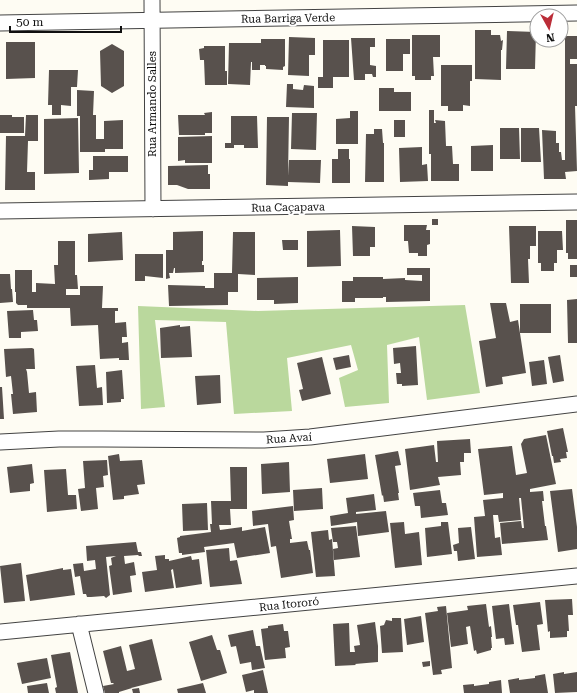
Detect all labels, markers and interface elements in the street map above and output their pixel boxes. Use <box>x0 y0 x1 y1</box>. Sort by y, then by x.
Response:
scale bar <box>10 8 121 34</box>
north arrow <box>529 8 569 48</box>
street label: Rua Barriga Verde <box>241 11 335 26</box>
text: 50 m <box>16 15 43 29</box>
text: N <box>545 30 555 45</box>
street label: Rua Armando Salles <box>146 51 159 157</box>
street label: Rua Caçapava <box>251 200 325 215</box>
street label: Rua Avaí <box>266 430 313 447</box>
street label: Rua Itororó <box>258 595 320 614</box>

